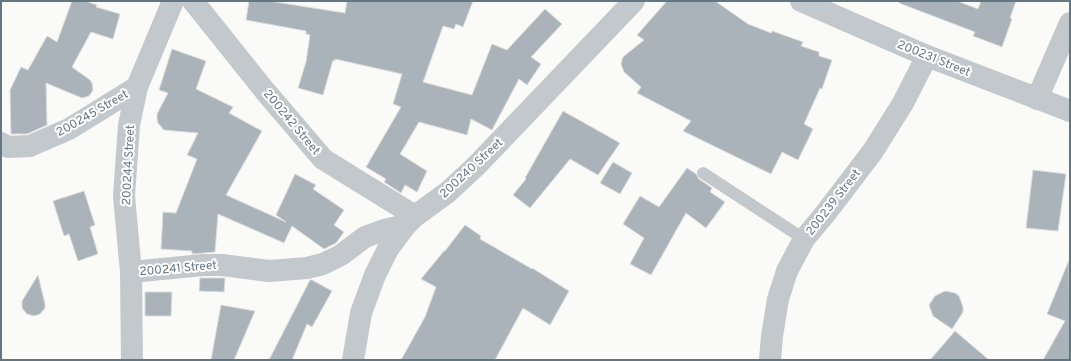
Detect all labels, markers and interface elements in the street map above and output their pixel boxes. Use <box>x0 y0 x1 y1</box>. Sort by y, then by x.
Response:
street label: 200231 Street <box>895 37 973 81</box>
street label: 200245 Street <box>54 87 131 141</box>
street label: 200242 Street <box>259 87 323 159</box>
street label: 200244 Street <box>119 124 139 206</box>
street label: 200240 Street <box>437 135 507 202</box>
street label: 200239 Street <box>803 166 865 239</box>
street label: 200241 Street <box>139 258 217 280</box>

